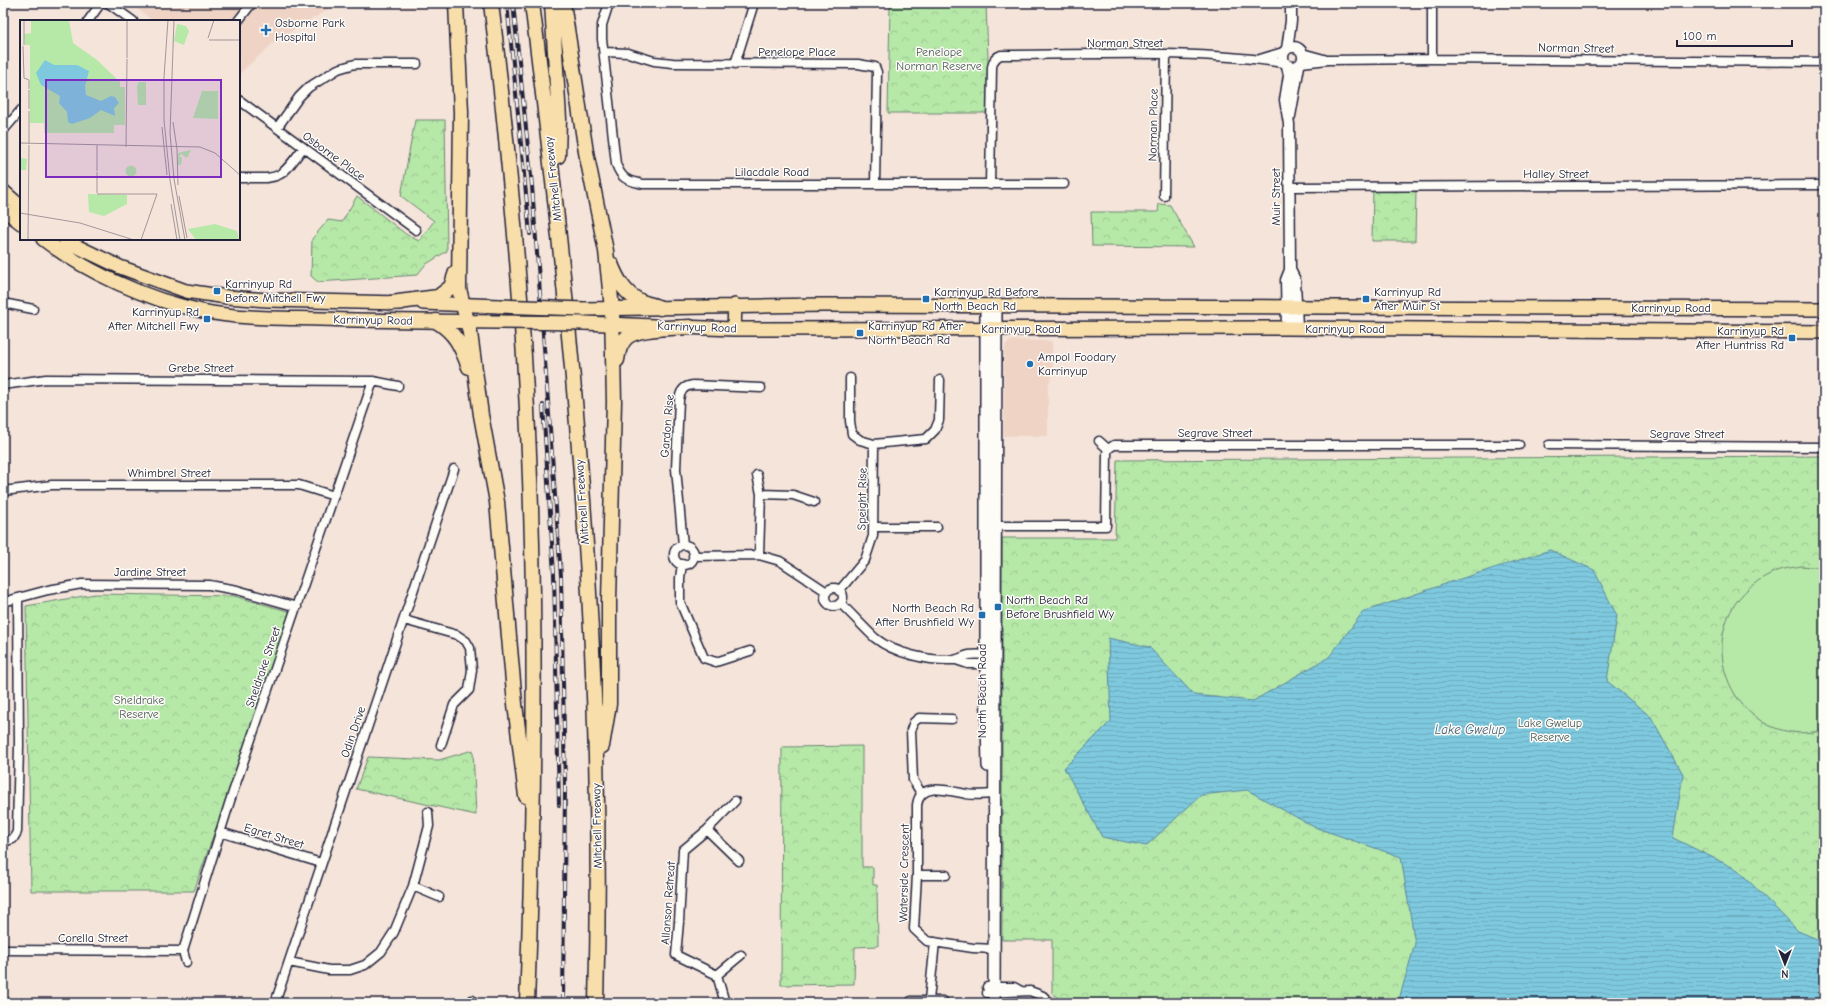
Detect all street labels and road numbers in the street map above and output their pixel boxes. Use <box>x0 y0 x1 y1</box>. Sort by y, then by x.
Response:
street label: Norman Street <box>1087 36 1163 50</box>
street label: Norman Street <box>1538 40 1615 56</box>
street label: Penelope Place <box>758 45 836 59</box>
street label: Norman Place <box>1145 88 1161 162</box>
street label: Osborne Place <box>300 129 368 183</box>
street label: Mitchell Freeway <box>542 135 564 222</box>
street label: Lilacdale Road <box>735 165 809 179</box>
street label: Halley Street <box>1523 167 1589 181</box>
street label: Muir Street <box>1269 168 1283 226</box>
street label: Karrinyup Road <box>1631 301 1711 315</box>
street label: Karrinyup Road <box>333 312 413 328</box>
street label: Karrinyup Road <box>657 319 737 335</box>
street label: Karrinyup Road <box>981 322 1061 336</box>
street label: Karrinyup Road <box>1305 322 1385 336</box>
street label: Grebe Street <box>168 361 234 375</box>
street label: Gardon Rise <box>657 394 677 458</box>
street label: Segrave Street <box>1178 426 1253 440</box>
street label: Segrave Street <box>1650 427 1725 441</box>
street label: Mitchell Freeway <box>572 458 592 545</box>
street label: Whimbrel Street <box>127 466 211 480</box>
street label: Speight Rise <box>854 467 870 531</box>
street label: Jardine Street <box>114 565 186 579</box>
street label: Sheldrake Street <box>243 624 284 709</box>
street label: North Beach Road <box>975 644 989 738</box>
street label: Odin Drive <box>338 705 368 759</box>
street label: Mitchell Freeway <box>589 783 605 869</box>
street label: Egret Street <box>242 820 306 852</box>
street label: Waterside Crescent <box>896 823 912 922</box>
street label: Allanson Retreat <box>658 860 678 945</box>
street label: Corella Street <box>58 931 128 945</box>

